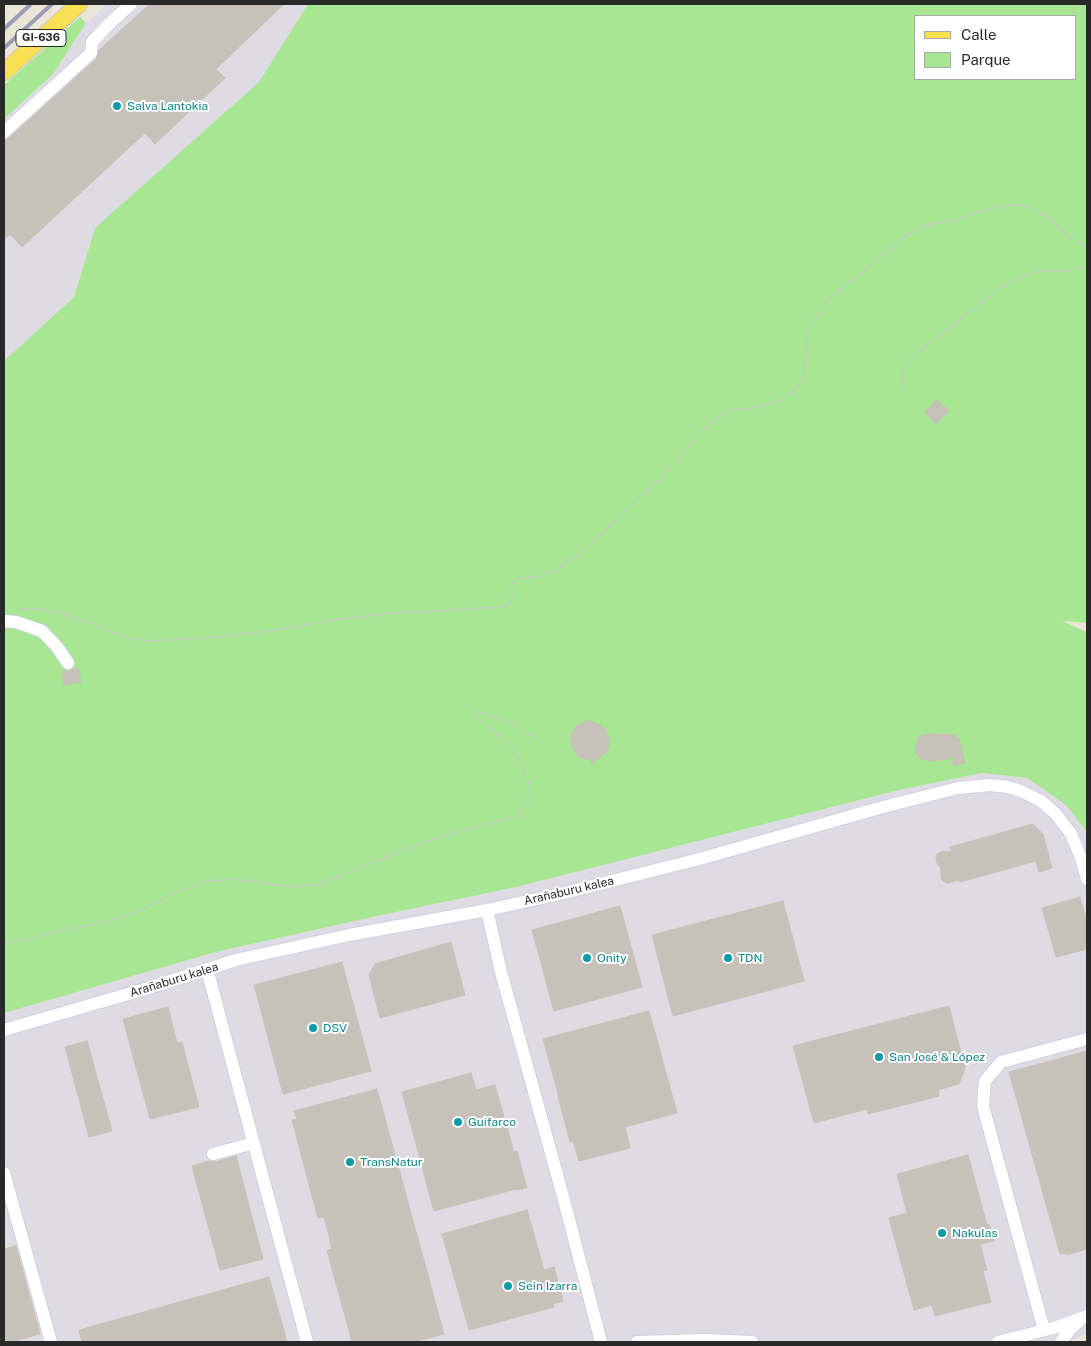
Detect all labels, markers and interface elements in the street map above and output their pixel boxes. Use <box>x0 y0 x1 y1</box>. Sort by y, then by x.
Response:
legend <box>914 15 1076 80</box>
text: Calle <box>961 26 997 43</box>
road number: GI-636 <box>16 29 66 46</box>
text: Parque <box>961 51 1011 68</box>
place label: Salva Lantokia <box>127 99 208 113</box>
marker: Salva Lantokia <box>111 100 123 112</box>
street label: Arañaburu kalea <box>523 874 615 908</box>
place label: Onity <box>597 951 627 965</box>
place label: TDN <box>738 951 762 965</box>
marker: Onity <box>581 952 593 964</box>
marker: TDN <box>722 952 734 964</box>
street label: Arañaburu kalea <box>128 960 220 1000</box>
place label: DSV <box>323 1021 347 1035</box>
marker: DSV <box>307 1022 319 1034</box>
place label: San José & López <box>889 1050 985 1064</box>
marker: San José & López <box>873 1051 885 1063</box>
place label: Guifarco <box>468 1115 516 1129</box>
marker: Guifarco <box>452 1116 464 1128</box>
place label: TransNatur <box>360 1155 423 1169</box>
marker: TransNatur <box>344 1156 356 1168</box>
place label: Nakulas <box>952 1226 998 1240</box>
marker: Nakulas <box>936 1227 948 1239</box>
place label: Sein Izarra <box>518 1279 577 1293</box>
marker: Sein Izarra <box>502 1280 514 1292</box>

